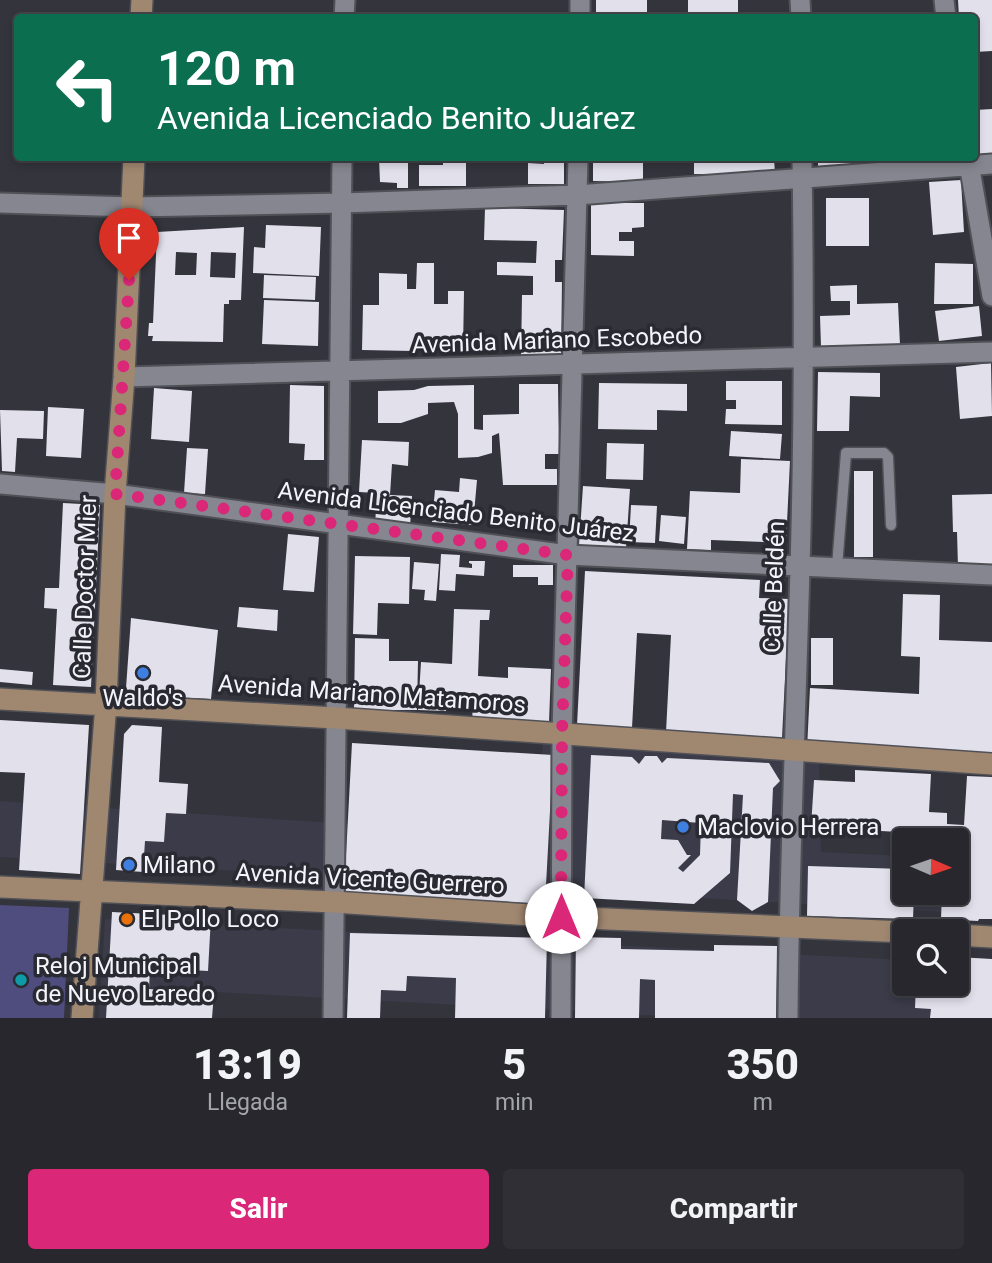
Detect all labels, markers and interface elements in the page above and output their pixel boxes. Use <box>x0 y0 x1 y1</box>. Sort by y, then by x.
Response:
text: 120 m <box>157 40 296 97</box>
icon: left <box>42 42 133 133</box>
text: Avenida Licenciado Benito Juárez <box>157 99 636 137</box>
pin <box>99 208 159 280</box>
icon: arrive <box>110 219 148 257</box>
street label: Avenida Mariano Escobedo <box>411 321 703 359</box>
street label: Avenida Licenciado Benito Juárez <box>276 476 636 548</box>
street label: Calle Doctor Mier <box>68 495 102 679</box>
street label: Calle Beldén <box>758 521 790 653</box>
marker: Waldo's <box>135 665 151 681</box>
street label: Avenida Mariano Matamoros <box>217 669 527 719</box>
place label: Waldo's <box>102 684 184 712</box>
place label: Maclovio Herrera <box>697 813 879 841</box>
marker: Maclovio Herrera <box>675 819 691 835</box>
north arrow <box>892 828 970 905</box>
map controls <box>892 828 969 996</box>
place label: Milano <box>143 851 216 879</box>
marker: Milano <box>121 857 137 873</box>
street label: Avenida Vicente Guerrero <box>235 858 505 900</box>
position arrow <box>524 880 598 954</box>
place label: El Pollo Loco <box>141 905 279 933</box>
marker: El Pollo Loco <box>119 911 135 927</box>
button: search <box>892 919 969 996</box>
place label: Reloj Municipal de Nuevo Laredo <box>35 952 215 1008</box>
marker: Reloj Municipal de Nuevo Laredo <box>13 972 29 988</box>
text: 13:19 <box>193 1040 302 1089</box>
text: 5 <box>502 1040 526 1089</box>
text: 350 <box>726 1040 799 1089</box>
text: Llegada <box>207 1089 288 1116</box>
text: min <box>495 1089 533 1116</box>
text: m <box>753 1089 773 1116</box>
button: Salir <box>28 1169 489 1249</box>
button: Compartir <box>503 1169 964 1249</box>

